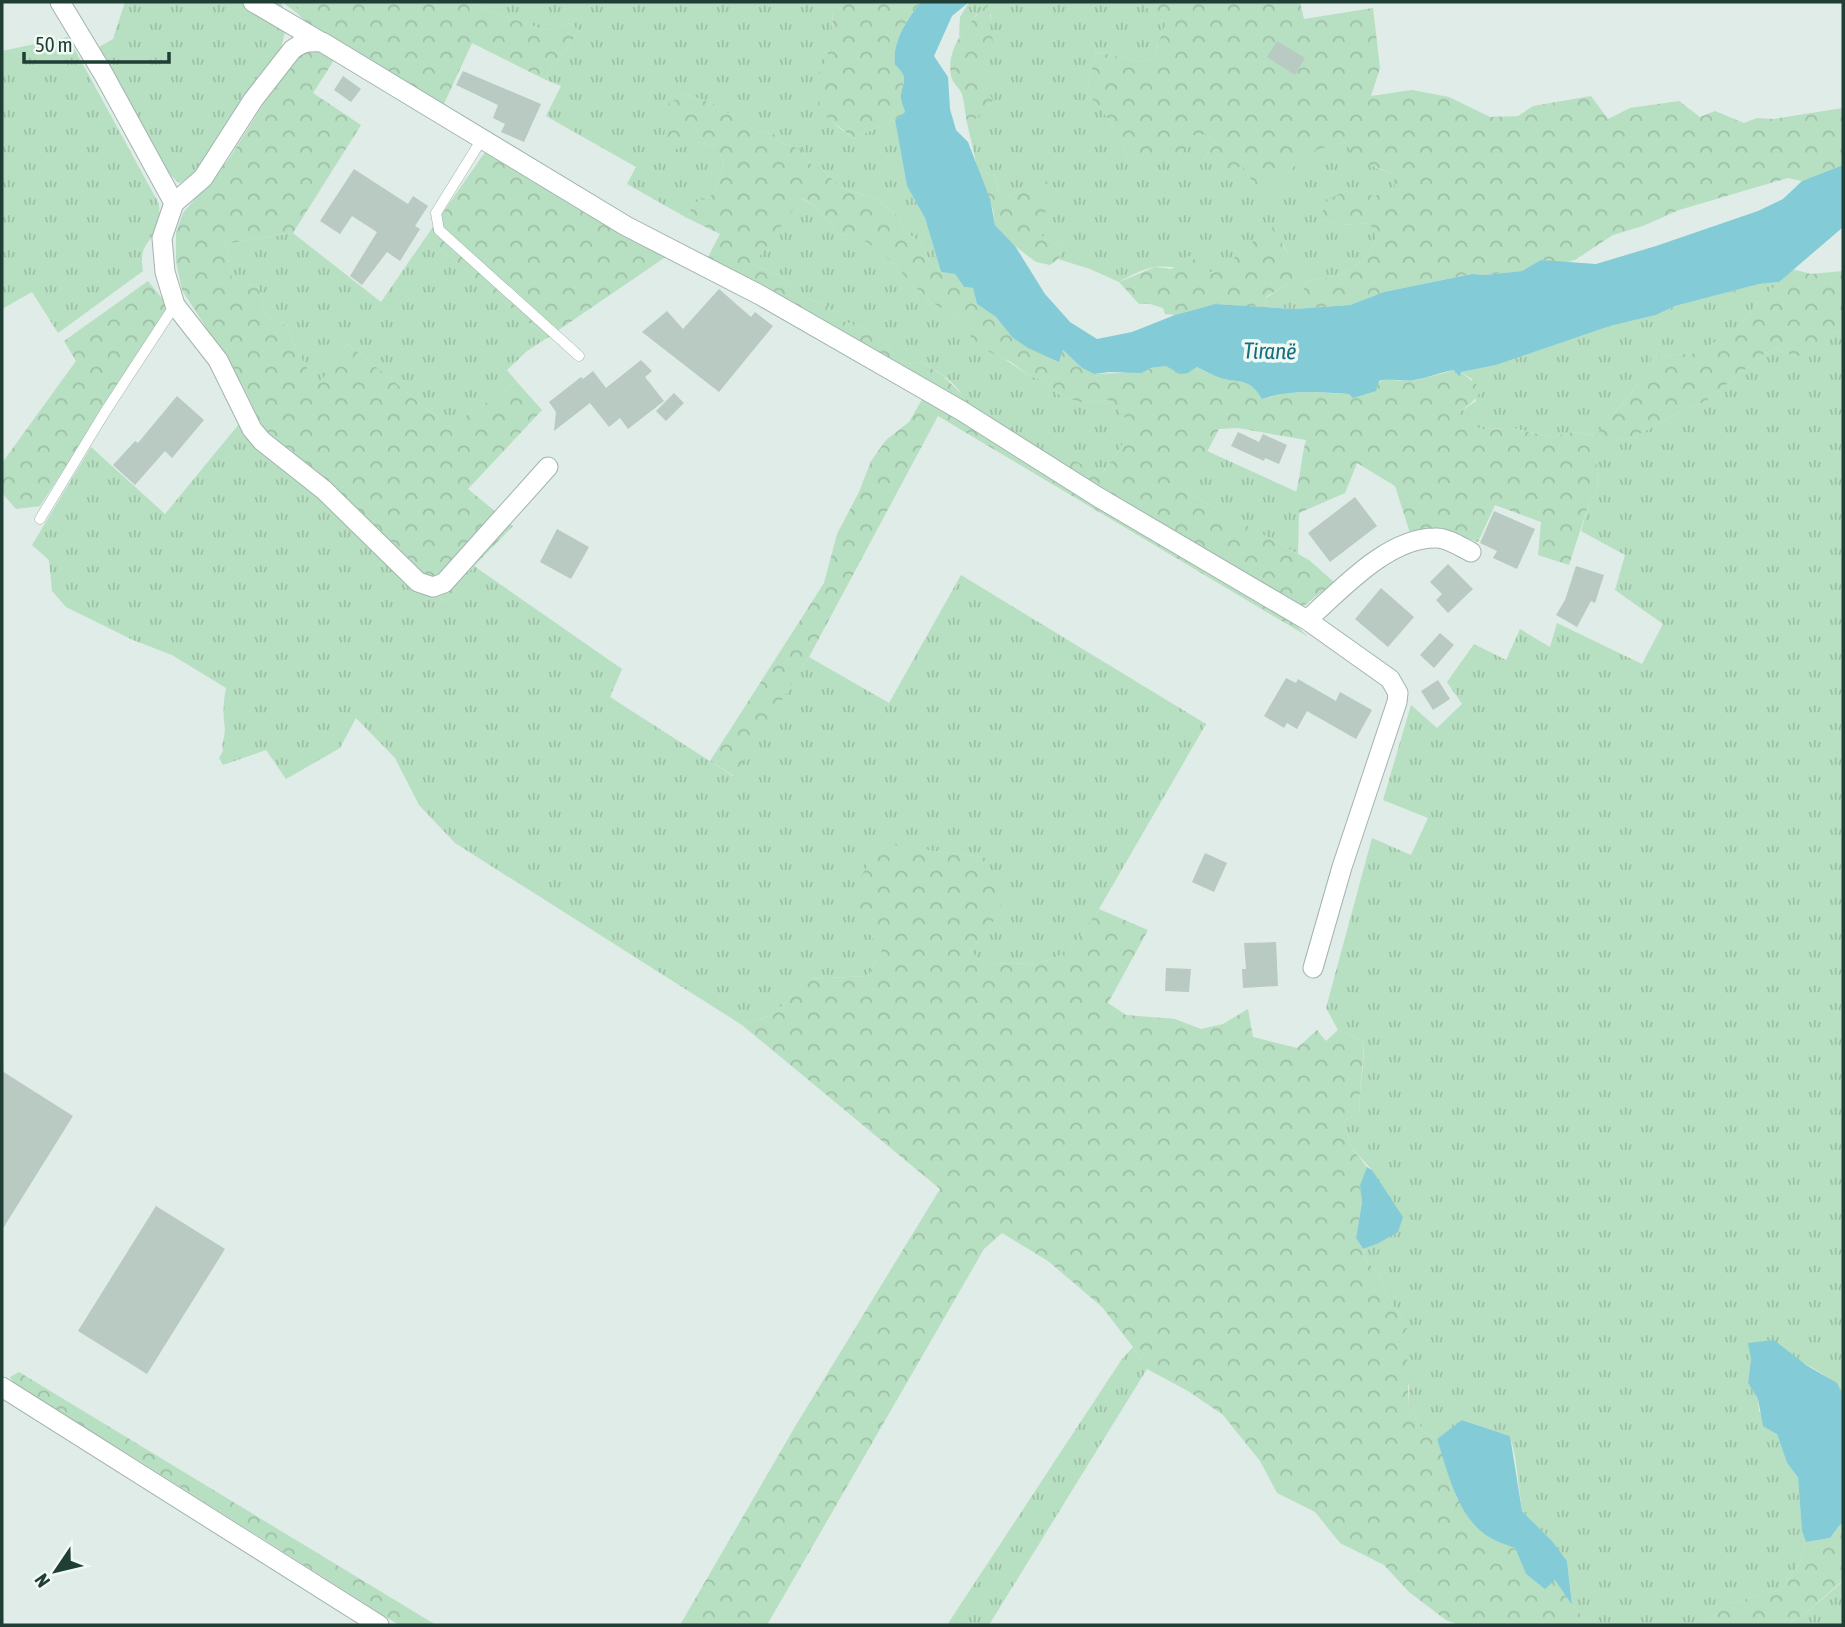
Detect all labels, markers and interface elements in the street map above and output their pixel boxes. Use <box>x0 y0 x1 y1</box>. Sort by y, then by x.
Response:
scale bar <box>24 21 170 65</box>
text: 50 m <box>35 32 73 56</box>
water label: Tiranë <box>1243 338 1297 364</box>
north arrow <box>21 1536 91 1606</box>
text: N <box>30 1570 54 1592</box>

